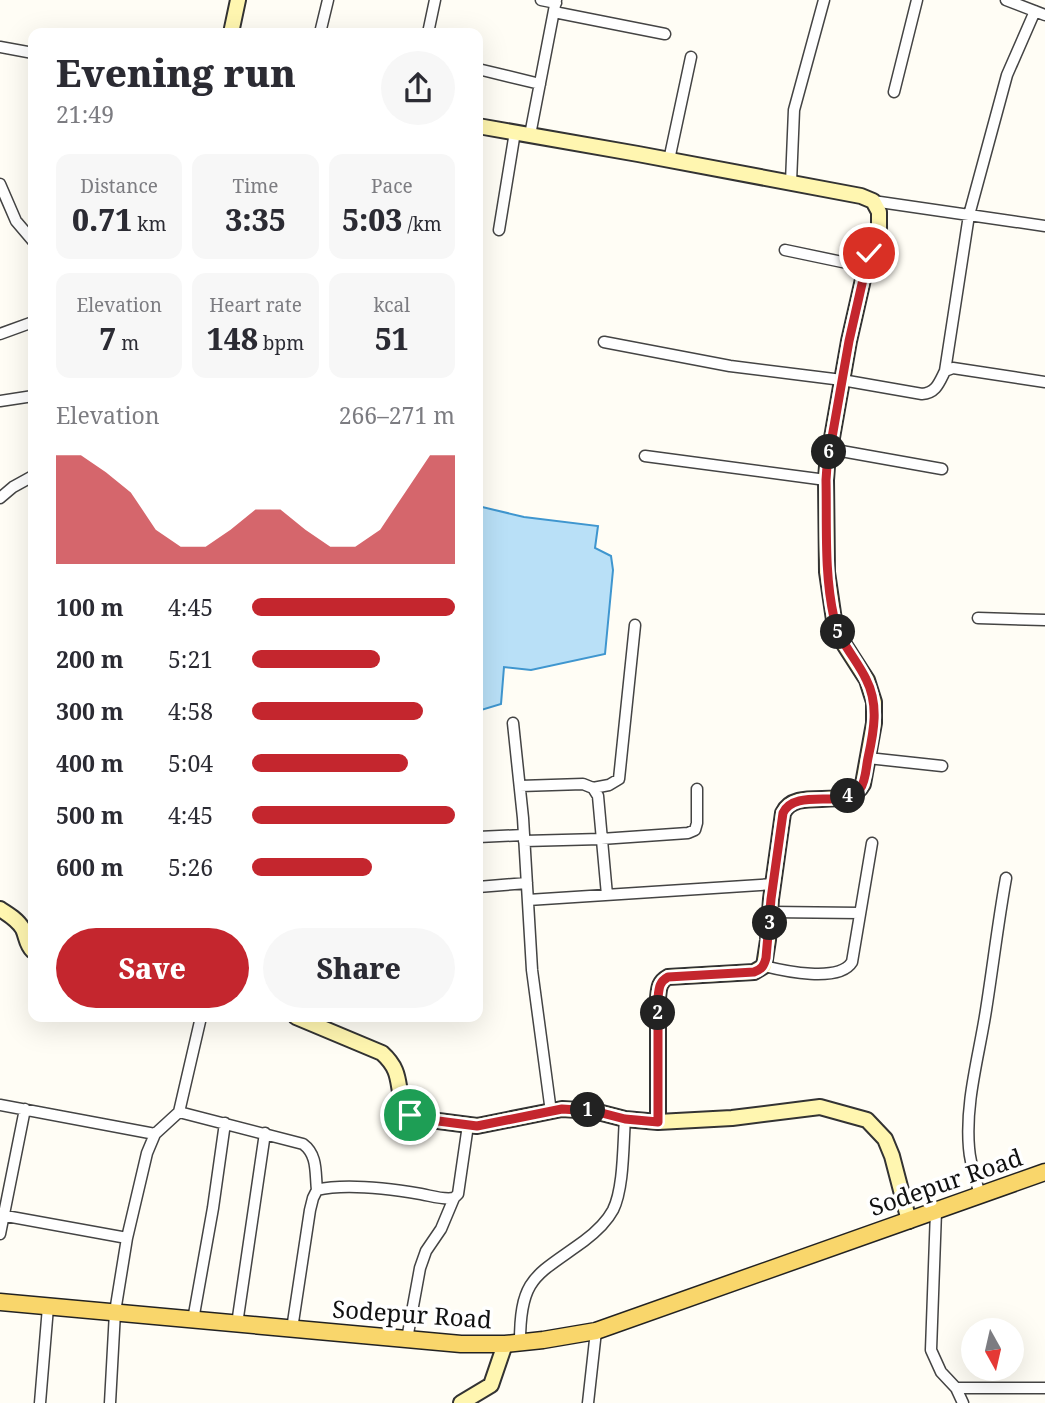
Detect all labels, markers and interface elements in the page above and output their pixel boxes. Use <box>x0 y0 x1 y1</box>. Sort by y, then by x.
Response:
text: Evening run <box>56 46 296 98</box>
button: share <box>381 51 455 125</box>
text: 21:49 <box>56 98 114 130</box>
text: Distance <box>80 173 158 199</box>
text: Time <box>233 173 278 199</box>
text: Pace <box>371 173 413 199</box>
text: 0.71 <box>72 199 132 240</box>
text: 3:35 <box>225 199 286 240</box>
text: 5:03 <box>342 199 402 240</box>
text: km <box>132 211 166 237</box>
text: /km <box>402 211 442 237</box>
pin <box>839 223 899 283</box>
icon: check <box>850 234 888 272</box>
text: Elevation <box>76 292 162 318</box>
text: Heart rate <box>209 292 302 318</box>
text: kcal <box>373 292 410 318</box>
text: 7 <box>99 318 116 359</box>
text: 148 <box>207 318 258 359</box>
text: 51 <box>375 318 409 359</box>
text: m <box>116 330 139 356</box>
text: bpm <box>258 330 304 356</box>
text: Elevation <box>56 399 160 431</box>
text: 266–271 m <box>339 399 455 431</box>
pin: 6 <box>812 434 846 470</box>
text: 6 <box>823 438 834 464</box>
text: 100 m <box>56 591 124 623</box>
text: 4:45 <box>168 591 213 623</box>
pin: 5 <box>820 614 856 650</box>
text: 5 <box>832 618 843 644</box>
text: 200 m <box>56 643 124 675</box>
text: 5:21 <box>168 643 213 675</box>
text: 300 m <box>56 695 124 727</box>
text: 4:58 <box>168 695 213 727</box>
text: 400 m <box>56 747 124 779</box>
text: 5:04 <box>168 747 213 779</box>
pin: 4 <box>830 778 866 814</box>
text: 4 <box>842 782 853 808</box>
text: 500 m <box>56 799 124 831</box>
text: 4:45 <box>168 799 213 831</box>
text: 600 m <box>56 851 124 883</box>
text: 5:26 <box>168 851 213 883</box>
pin: 3 <box>752 906 788 940</box>
text: 3 <box>764 909 775 935</box>
button: Save <box>56 928 249 1008</box>
button: Share <box>263 928 455 1008</box>
pin: 2 <box>640 996 676 1030</box>
text: 2 <box>652 999 663 1025</box>
pin <box>380 1085 440 1145</box>
pin: 1 <box>570 1092 606 1128</box>
icon: arrive <box>391 1096 429 1134</box>
text: 1 <box>582 1096 593 1122</box>
street label: Sodepur Road <box>865 1140 1027 1223</box>
street label: Sodepur Road <box>331 1291 493 1336</box>
north arrow <box>961 1318 1024 1381</box>
map controls <box>961 1318 1024 1381</box>

